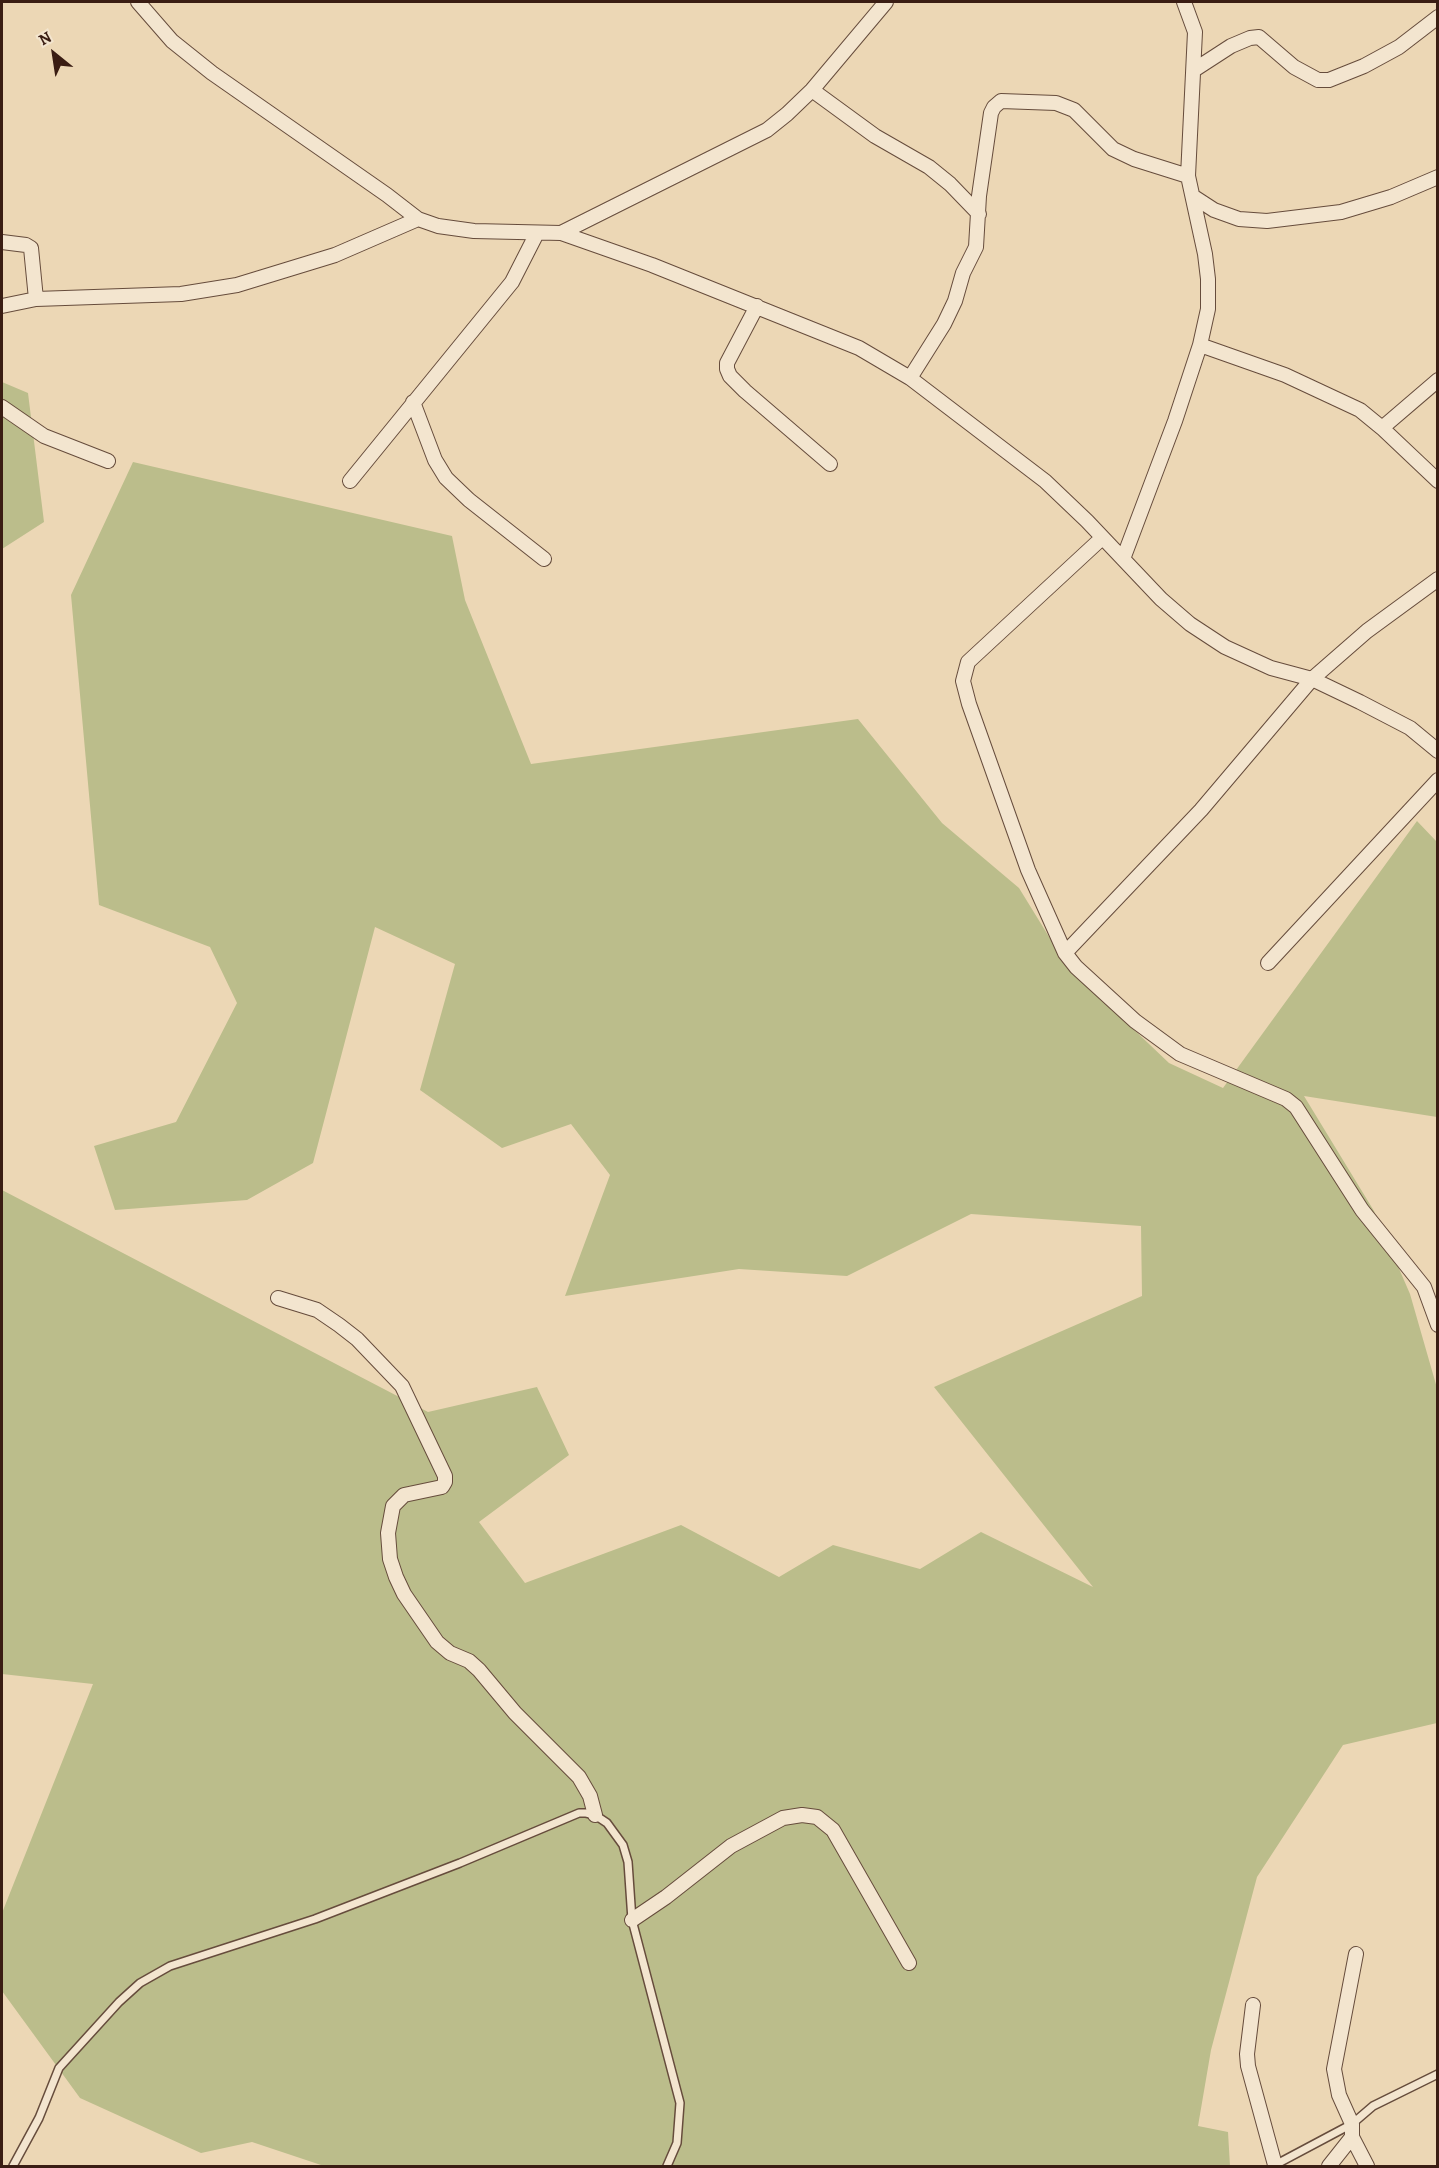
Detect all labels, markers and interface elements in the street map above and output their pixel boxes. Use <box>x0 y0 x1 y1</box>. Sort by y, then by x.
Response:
north arrow <box>24 24 84 84</box>
text: N <box>34 26 56 51</box>

